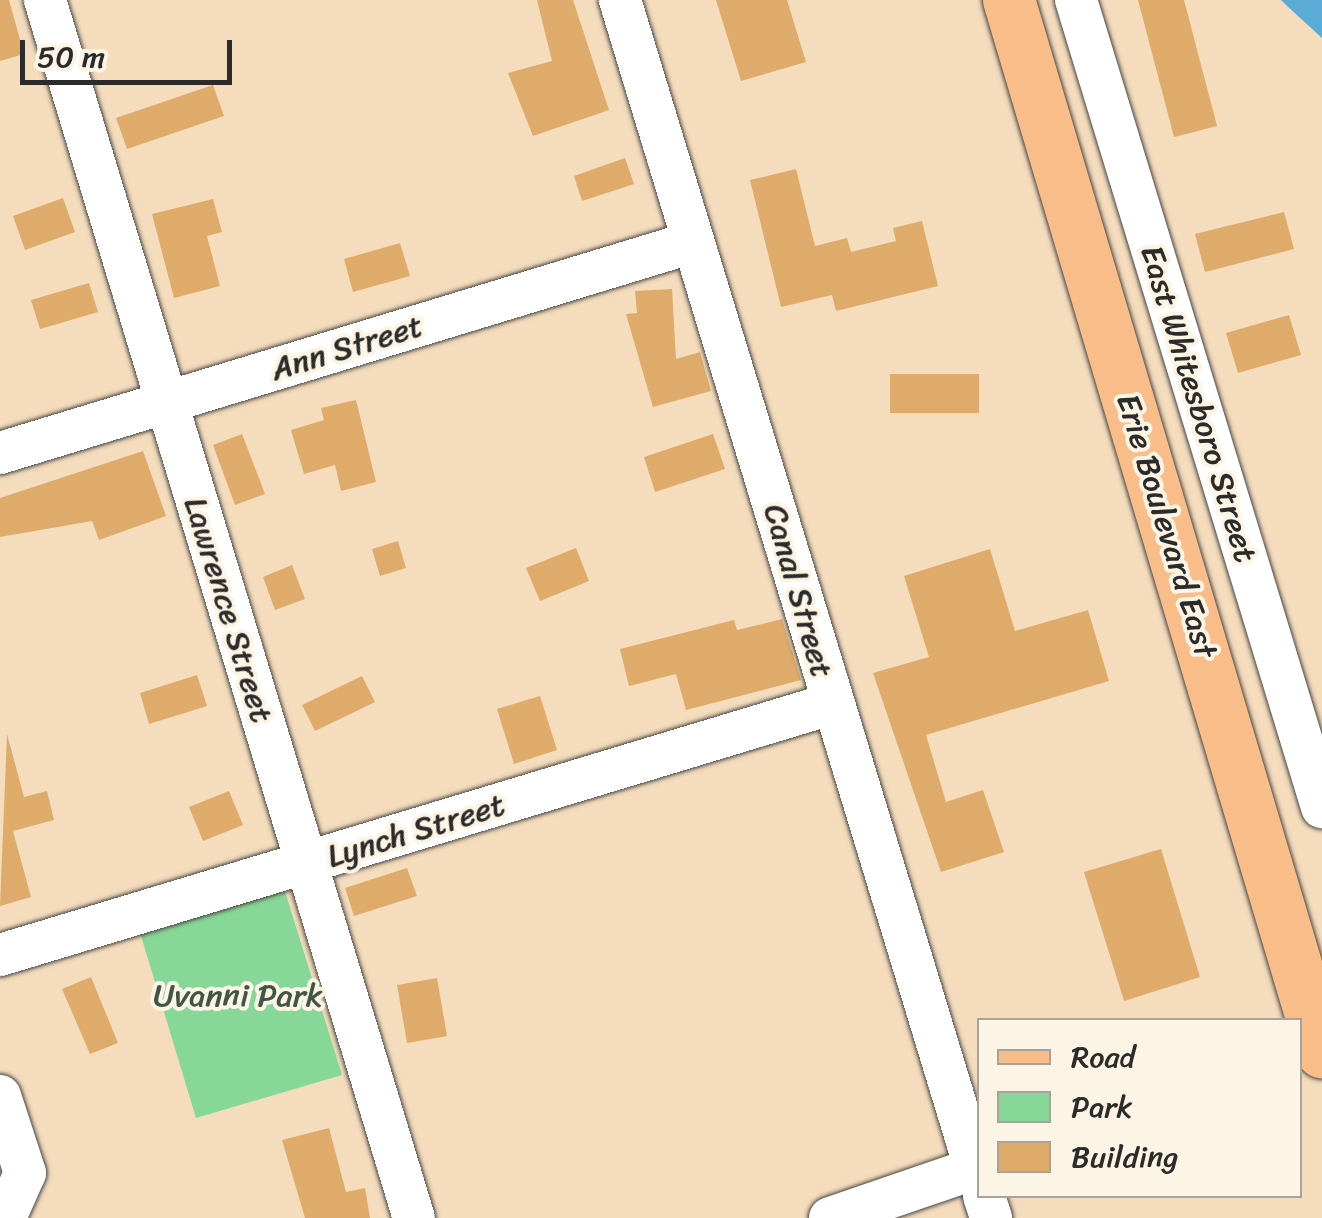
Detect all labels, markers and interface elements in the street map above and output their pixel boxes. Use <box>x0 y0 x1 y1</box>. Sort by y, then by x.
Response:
scale bar <box>25 20 238 82</box>
text: 50 m <box>37 30 105 84</box>
street label: East Whitesboro Street <box>1132 241 1264 567</box>
street label: Ann Street <box>266 307 428 389</box>
street label: Erie Boulevard East <box>1108 389 1224 663</box>
street label: Lawrence Street <box>176 493 280 727</box>
street label: Canal Street <box>755 499 841 683</box>
street label: Lynch Street <box>323 786 509 876</box>
park label: Uvanni Park <box>153 977 323 1015</box>
legend <box>977 1018 1302 1198</box>
text: Road <box>1071 1030 1135 1084</box>
text: Park <box>1071 1080 1133 1134</box>
text: Building <box>1071 1130 1178 1184</box>

